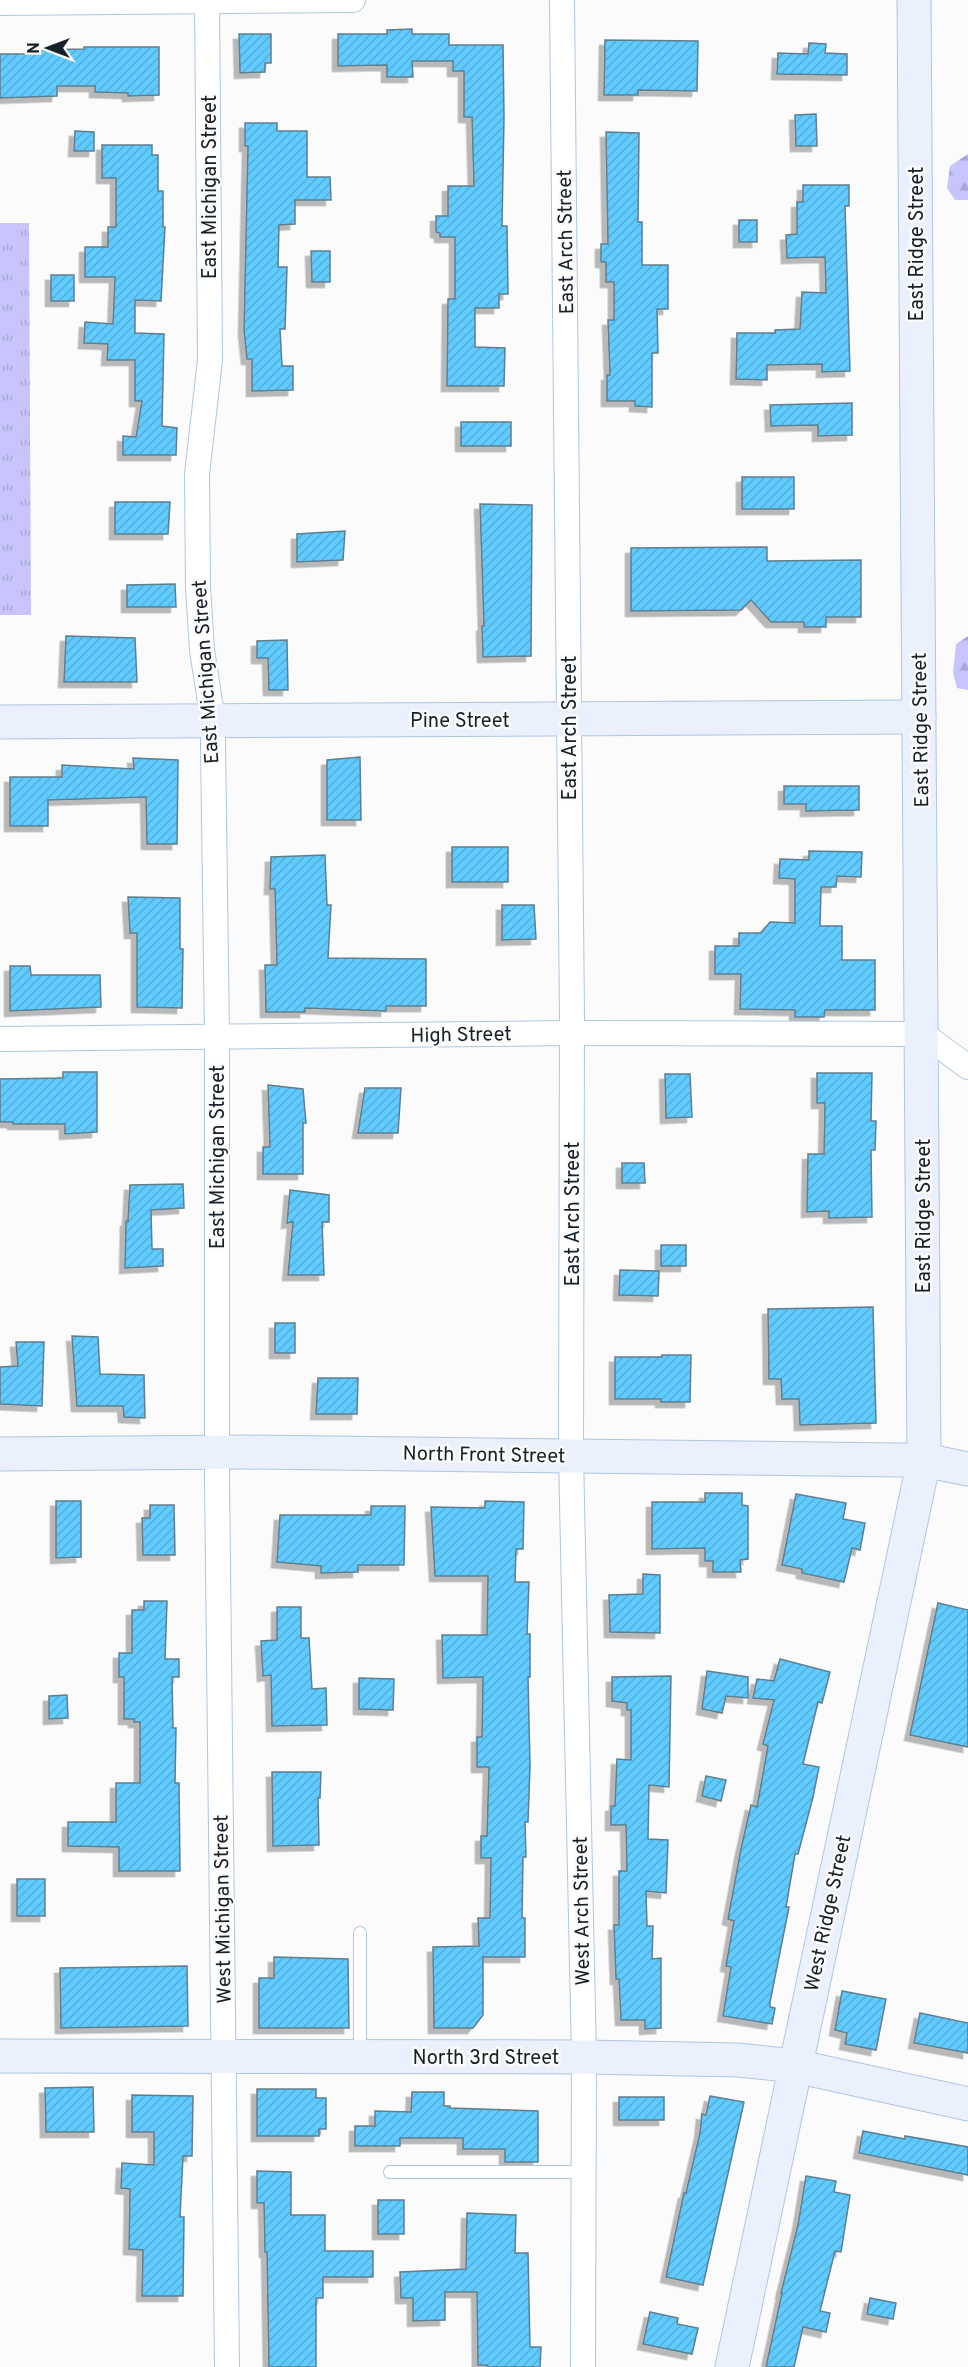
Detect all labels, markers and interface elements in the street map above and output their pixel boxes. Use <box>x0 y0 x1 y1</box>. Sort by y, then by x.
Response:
north arrow <box>18 18 78 78</box>
text: N <box>25 42 45 54</box>
street label: East Michigan Street <box>198 95 224 279</box>
street label: East Ridge Street <box>905 166 931 322</box>
street label: East Arch Street <box>553 169 581 315</box>
street label: East Michigan Street <box>188 579 226 765</box>
street label: East Ridge Street <box>908 652 936 808</box>
street label: East Arch Street <box>558 656 584 800</box>
street label: Pine Street <box>410 709 510 735</box>
street label: High Street <box>410 1022 512 1050</box>
street label: East Michigan Street <box>206 1065 232 1249</box>
street label: East Ridge Street <box>912 1138 938 1294</box>
street label: East Arch Street <box>561 1142 587 1286</box>
street label: North Front Street <box>402 1442 566 1470</box>
street label: West Michigan Street <box>209 1814 239 2004</box>
street label: West Ridge Street <box>800 1833 858 1994</box>
street label: West Arch Street <box>569 1836 597 1986</box>
street label: North 3rd Street <box>413 2046 559 2072</box>

